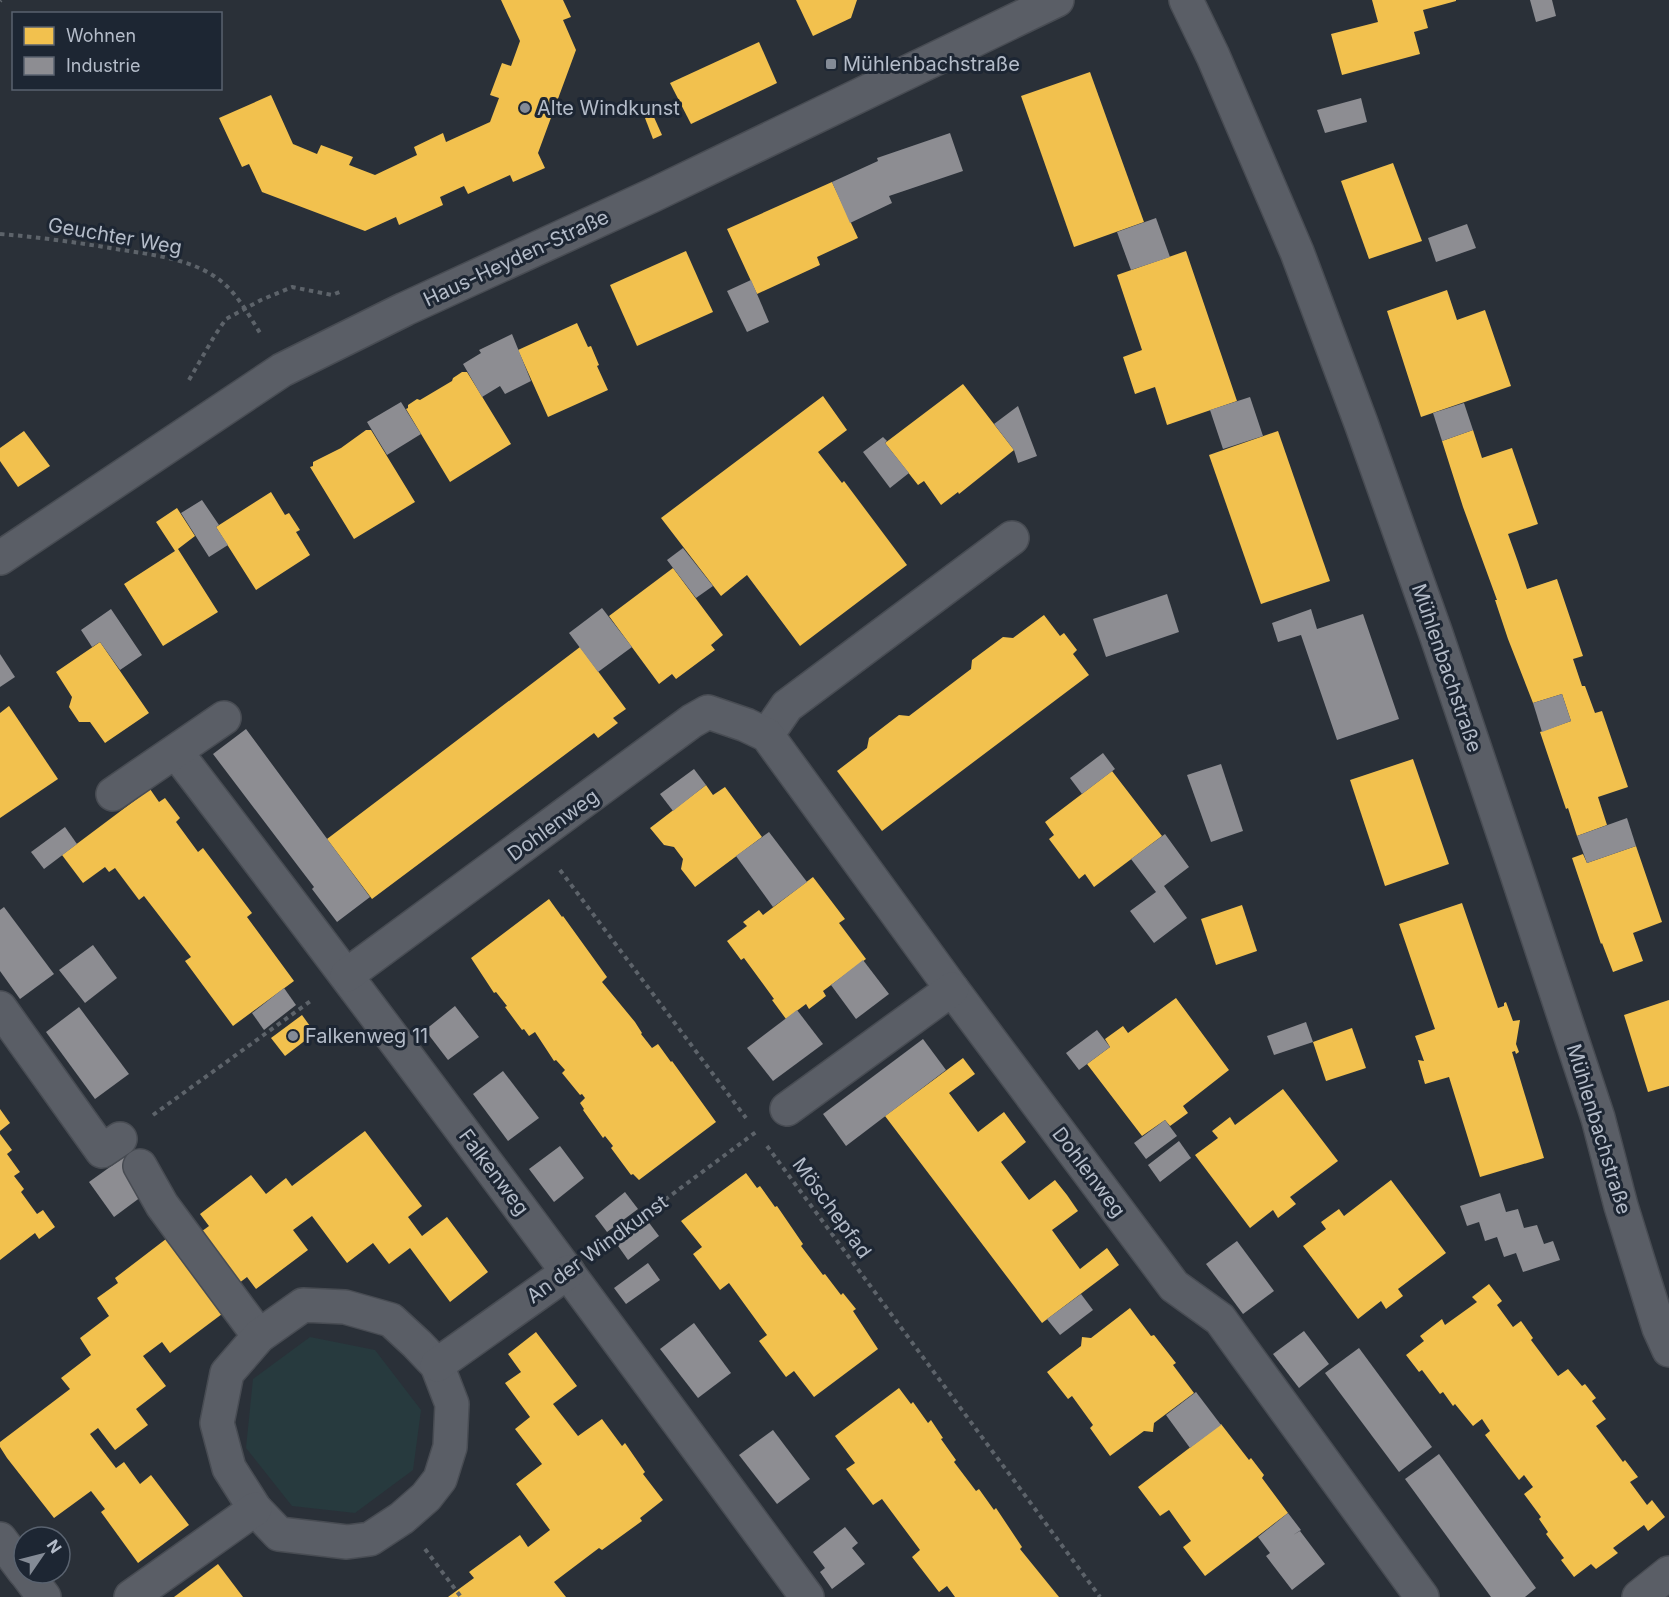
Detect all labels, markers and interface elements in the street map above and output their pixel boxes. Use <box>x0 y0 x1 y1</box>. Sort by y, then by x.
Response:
legend <box>12 12 222 90</box>
text: Wohnen <box>66 25 136 46</box>
place label: Mühlenbachstraße <box>843 52 1020 76</box>
text: Industrie <box>66 55 140 76</box>
marker: Mühlenbachstraße <box>824 57 838 71</box>
place label: Alte Windkunst <box>537 96 680 120</box>
marker: Alte Windkunst <box>518 101 532 115</box>
street label: Haus-Heyden-Straße <box>420 205 612 311</box>
street label: Geuchter Weg <box>46 212 184 260</box>
street label: Mühlenbachstraße <box>1407 581 1487 755</box>
street label: Dohlenweg <box>503 784 603 866</box>
place label: Falkenweg 11 <box>305 1024 428 1048</box>
marker: Falkenweg 11 <box>286 1029 300 1043</box>
street label: Mühlenbachstraße <box>1562 1041 1636 1217</box>
street label: Dohlenweg <box>1047 1122 1131 1222</box>
street label: Falkenweg <box>454 1124 534 1220</box>
street label: Möschepfad <box>788 1153 876 1263</box>
street label: An der Windkunst <box>522 1189 673 1308</box>
north arrow <box>12 1525 72 1585</box>
text: N <box>43 1536 66 1557</box>

